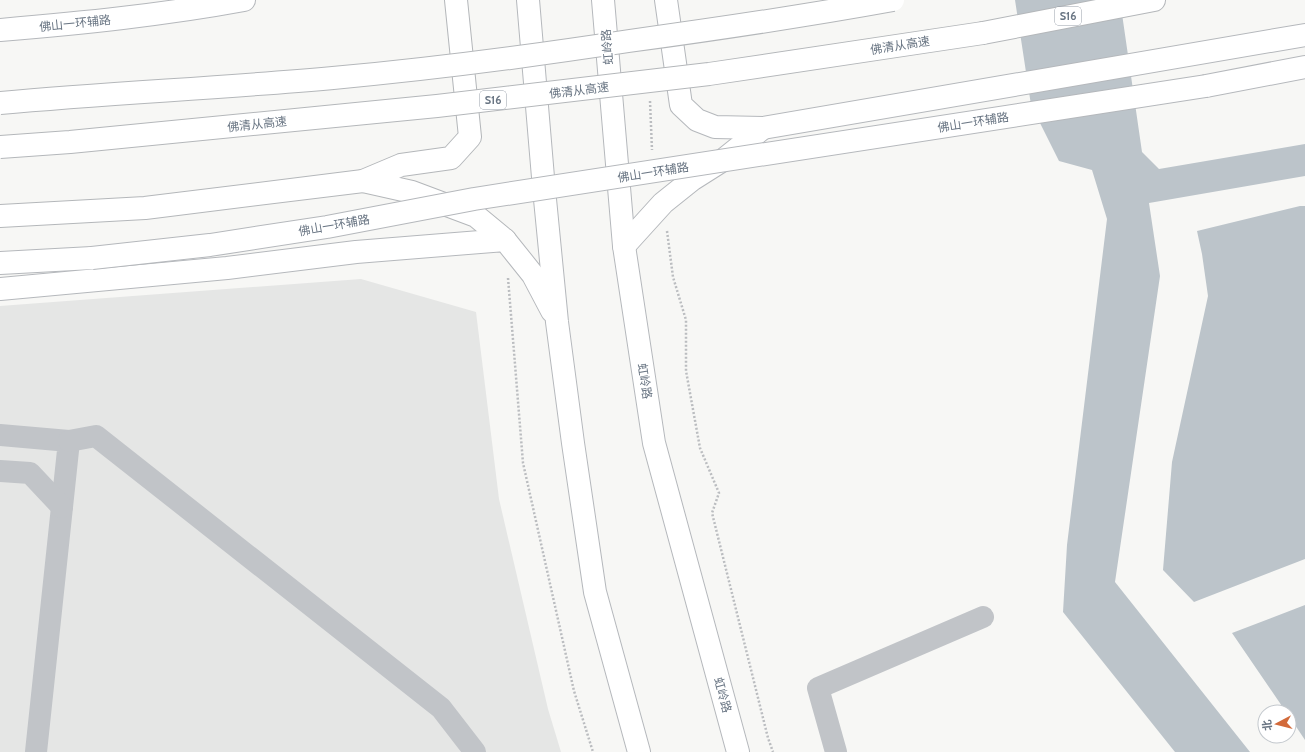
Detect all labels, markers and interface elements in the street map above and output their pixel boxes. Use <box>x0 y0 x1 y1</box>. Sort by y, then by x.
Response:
road number: S16 <box>1055 7 1081 25</box>
street label: 佛山一环辅路 <box>38 12 112 34</box>
street label: 虹岭路 <box>598 28 616 66</box>
street label: 佛清从高速 <box>869 33 931 57</box>
street label: 佛清从高速 <box>548 79 610 101</box>
road number: S16 <box>480 91 506 109</box>
street label: 佛山一环辅路 <box>936 109 1010 135</box>
street label: 佛清从高速 <box>226 113 288 135</box>
street label: 佛山一环辅路 <box>616 159 690 185</box>
street label: 佛山一环辅路 <box>297 211 371 239</box>
street label: 虹岭路 <box>635 362 655 400</box>
street label: 虹岭路 <box>711 676 735 714</box>
north arrow <box>1257 704 1297 744</box>
text: 北 <box>1259 719 1275 732</box>

